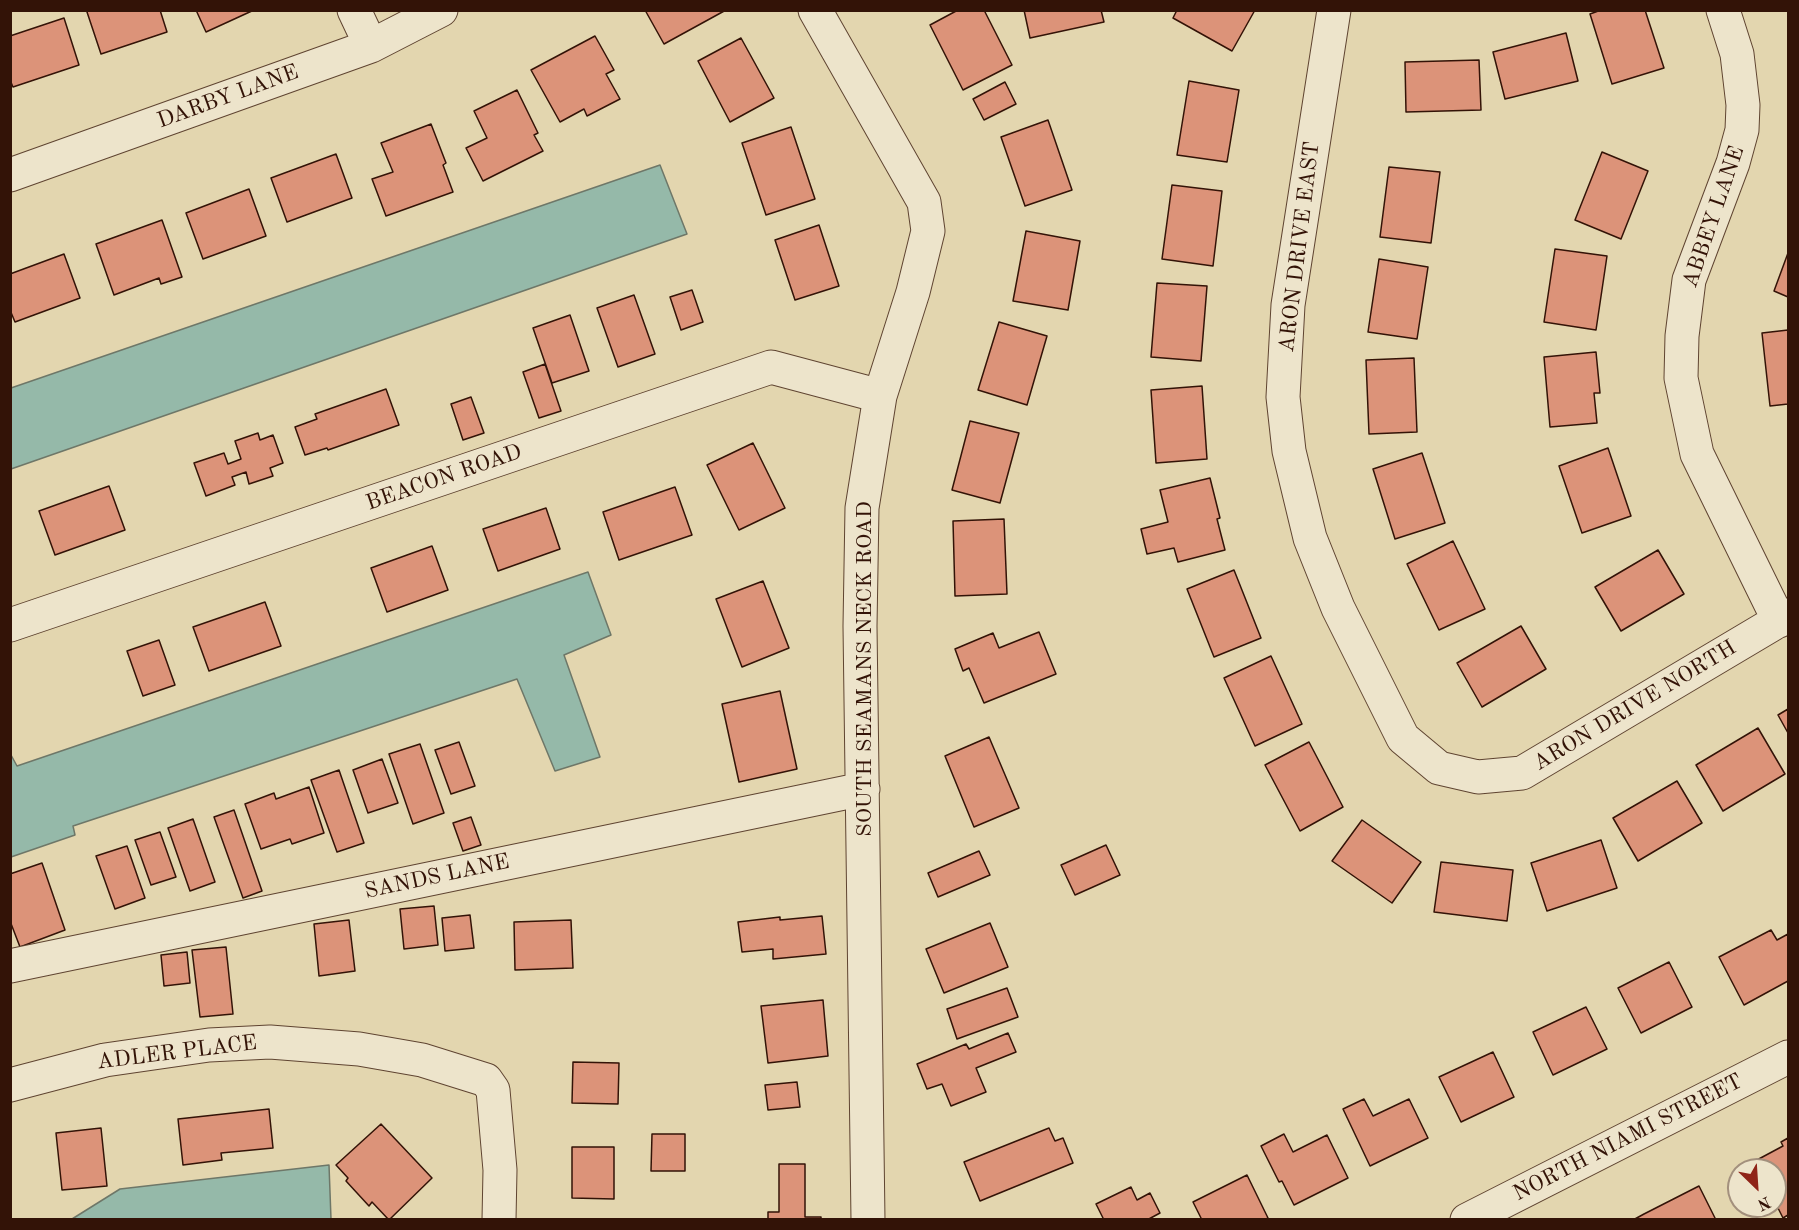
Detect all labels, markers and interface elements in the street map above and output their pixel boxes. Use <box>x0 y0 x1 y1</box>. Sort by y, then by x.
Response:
street label: DARBY LANE <box>154 59 302 135</box>
street label: ARON DRIVE EAST <box>1274 140 1326 354</box>
street label: ABBEY LANE <box>1677 143 1751 291</box>
street label: BEACON ROAD <box>363 439 525 517</box>
street label: SOUTH SEAMANS NECK ROAD <box>852 501 878 837</box>
street label: ARON DRIVE NORTH <box>1529 635 1741 777</box>
street label: SANDS LANE <box>362 849 512 905</box>
street label: ADLER PLACE <box>95 1030 259 1076</box>
street label: NORTH NIAMI STREET <box>1509 1069 1747 1207</box>
north arrow <box>1727 1158 1787 1218</box>
text: N <box>1755 1193 1773 1212</box>

